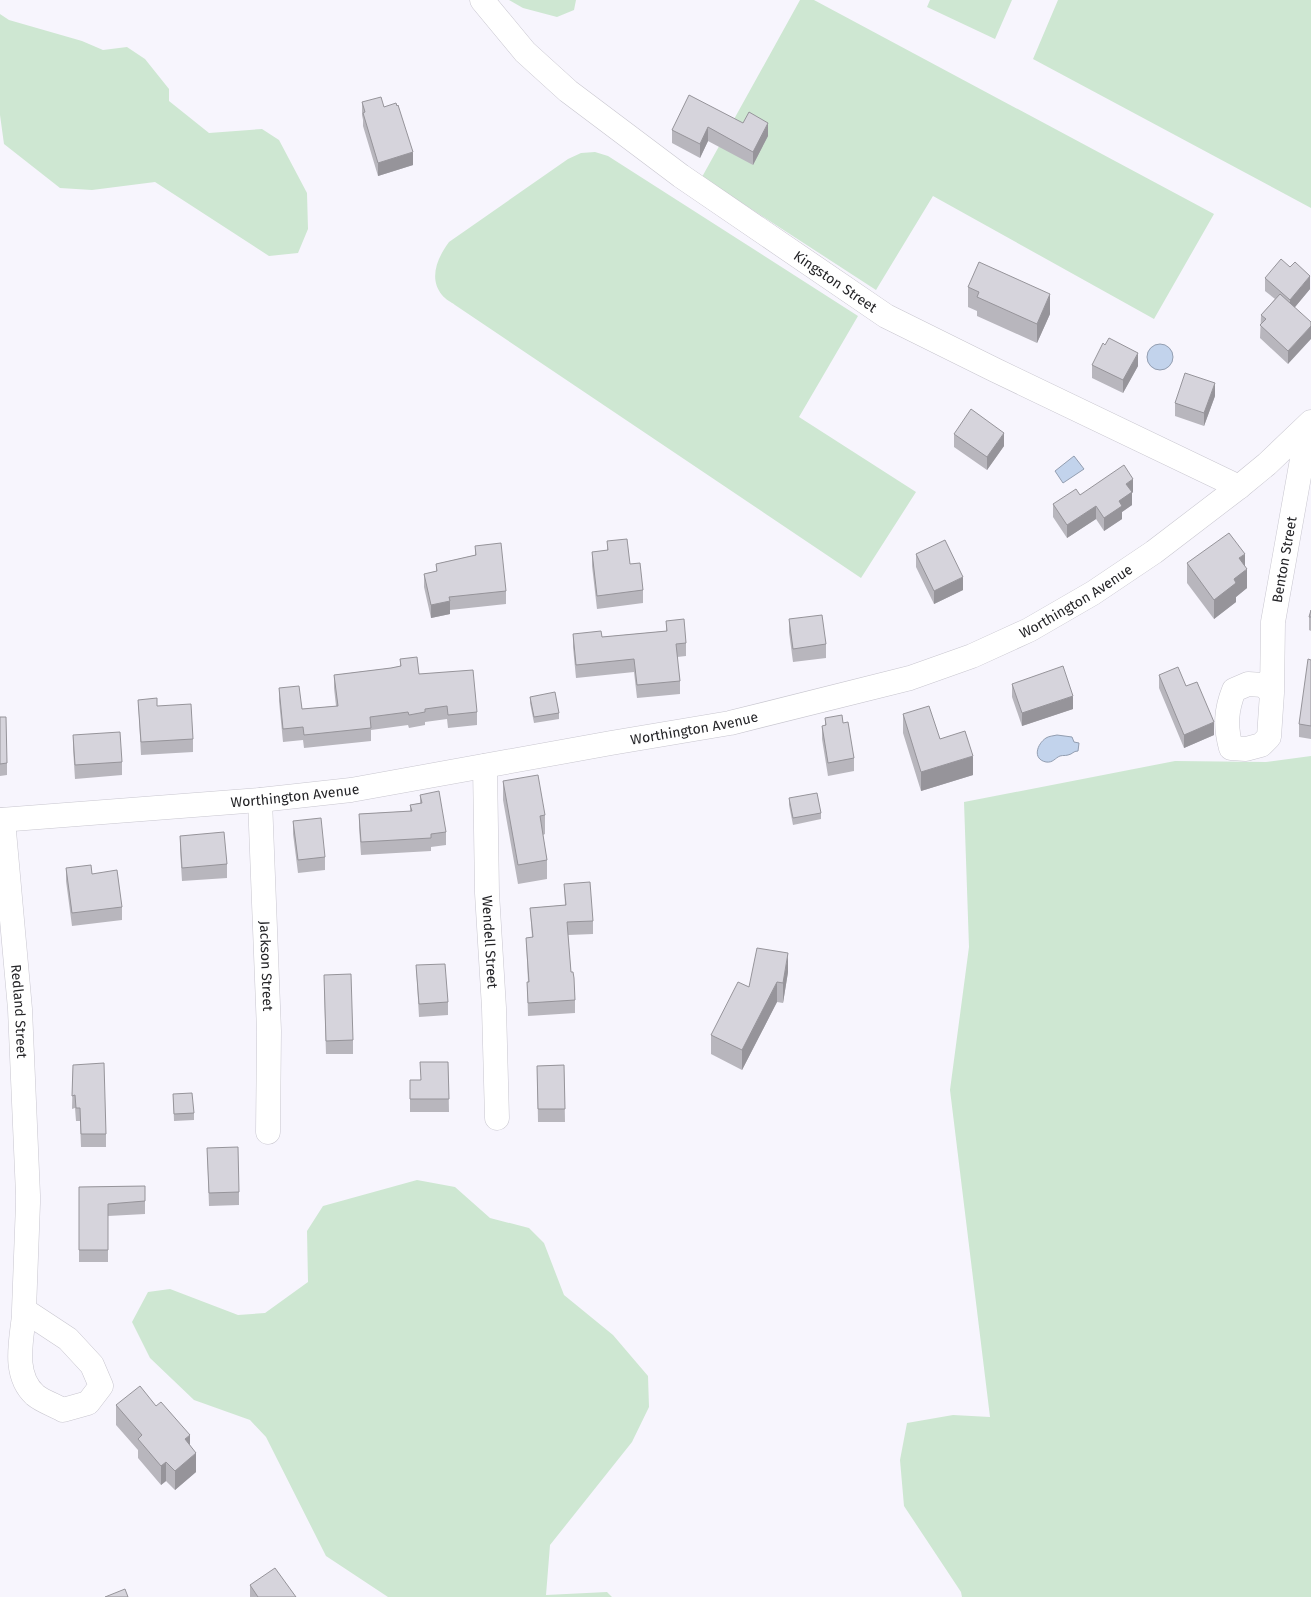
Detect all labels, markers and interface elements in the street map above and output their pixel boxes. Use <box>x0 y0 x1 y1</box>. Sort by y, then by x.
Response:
street label: Kingston Street <box>791 247 881 316</box>
street label: Benton Street <box>1268 514 1300 604</box>
street label: Worthington Avenue <box>1017 561 1136 642</box>
street label: Worthington Avenue <box>629 708 760 748</box>
street label: Worthington Avenue <box>230 780 361 811</box>
street label: Wendell Street <box>479 895 501 990</box>
street label: Jackson Street <box>256 920 277 1012</box>
street label: Redland Street <box>8 964 31 1060</box>

